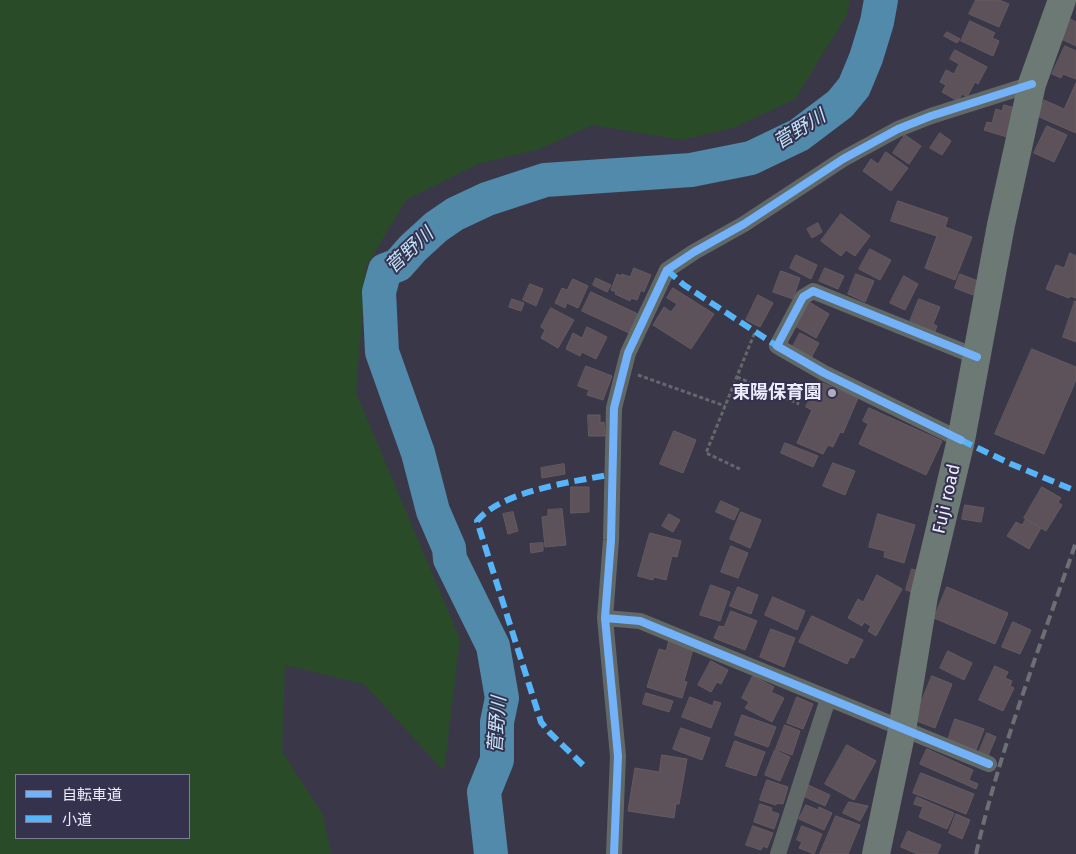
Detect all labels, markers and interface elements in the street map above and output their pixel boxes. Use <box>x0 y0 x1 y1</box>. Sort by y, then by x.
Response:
water label: 菅野川 <box>770 105 830 155</box>
water label: 菅野川 <box>381 223 439 279</box>
place label: 東陽保育園 <box>732 382 822 404</box>
marker: 東陽保育園 <box>826 387 838 399</box>
street label: Fuji road <box>929 462 965 536</box>
water label: 菅野川 <box>485 696 511 754</box>
legend <box>15 774 190 839</box>
text: 自転車道 <box>62 786 122 804</box>
text: 小道 <box>62 811 92 829</box>

